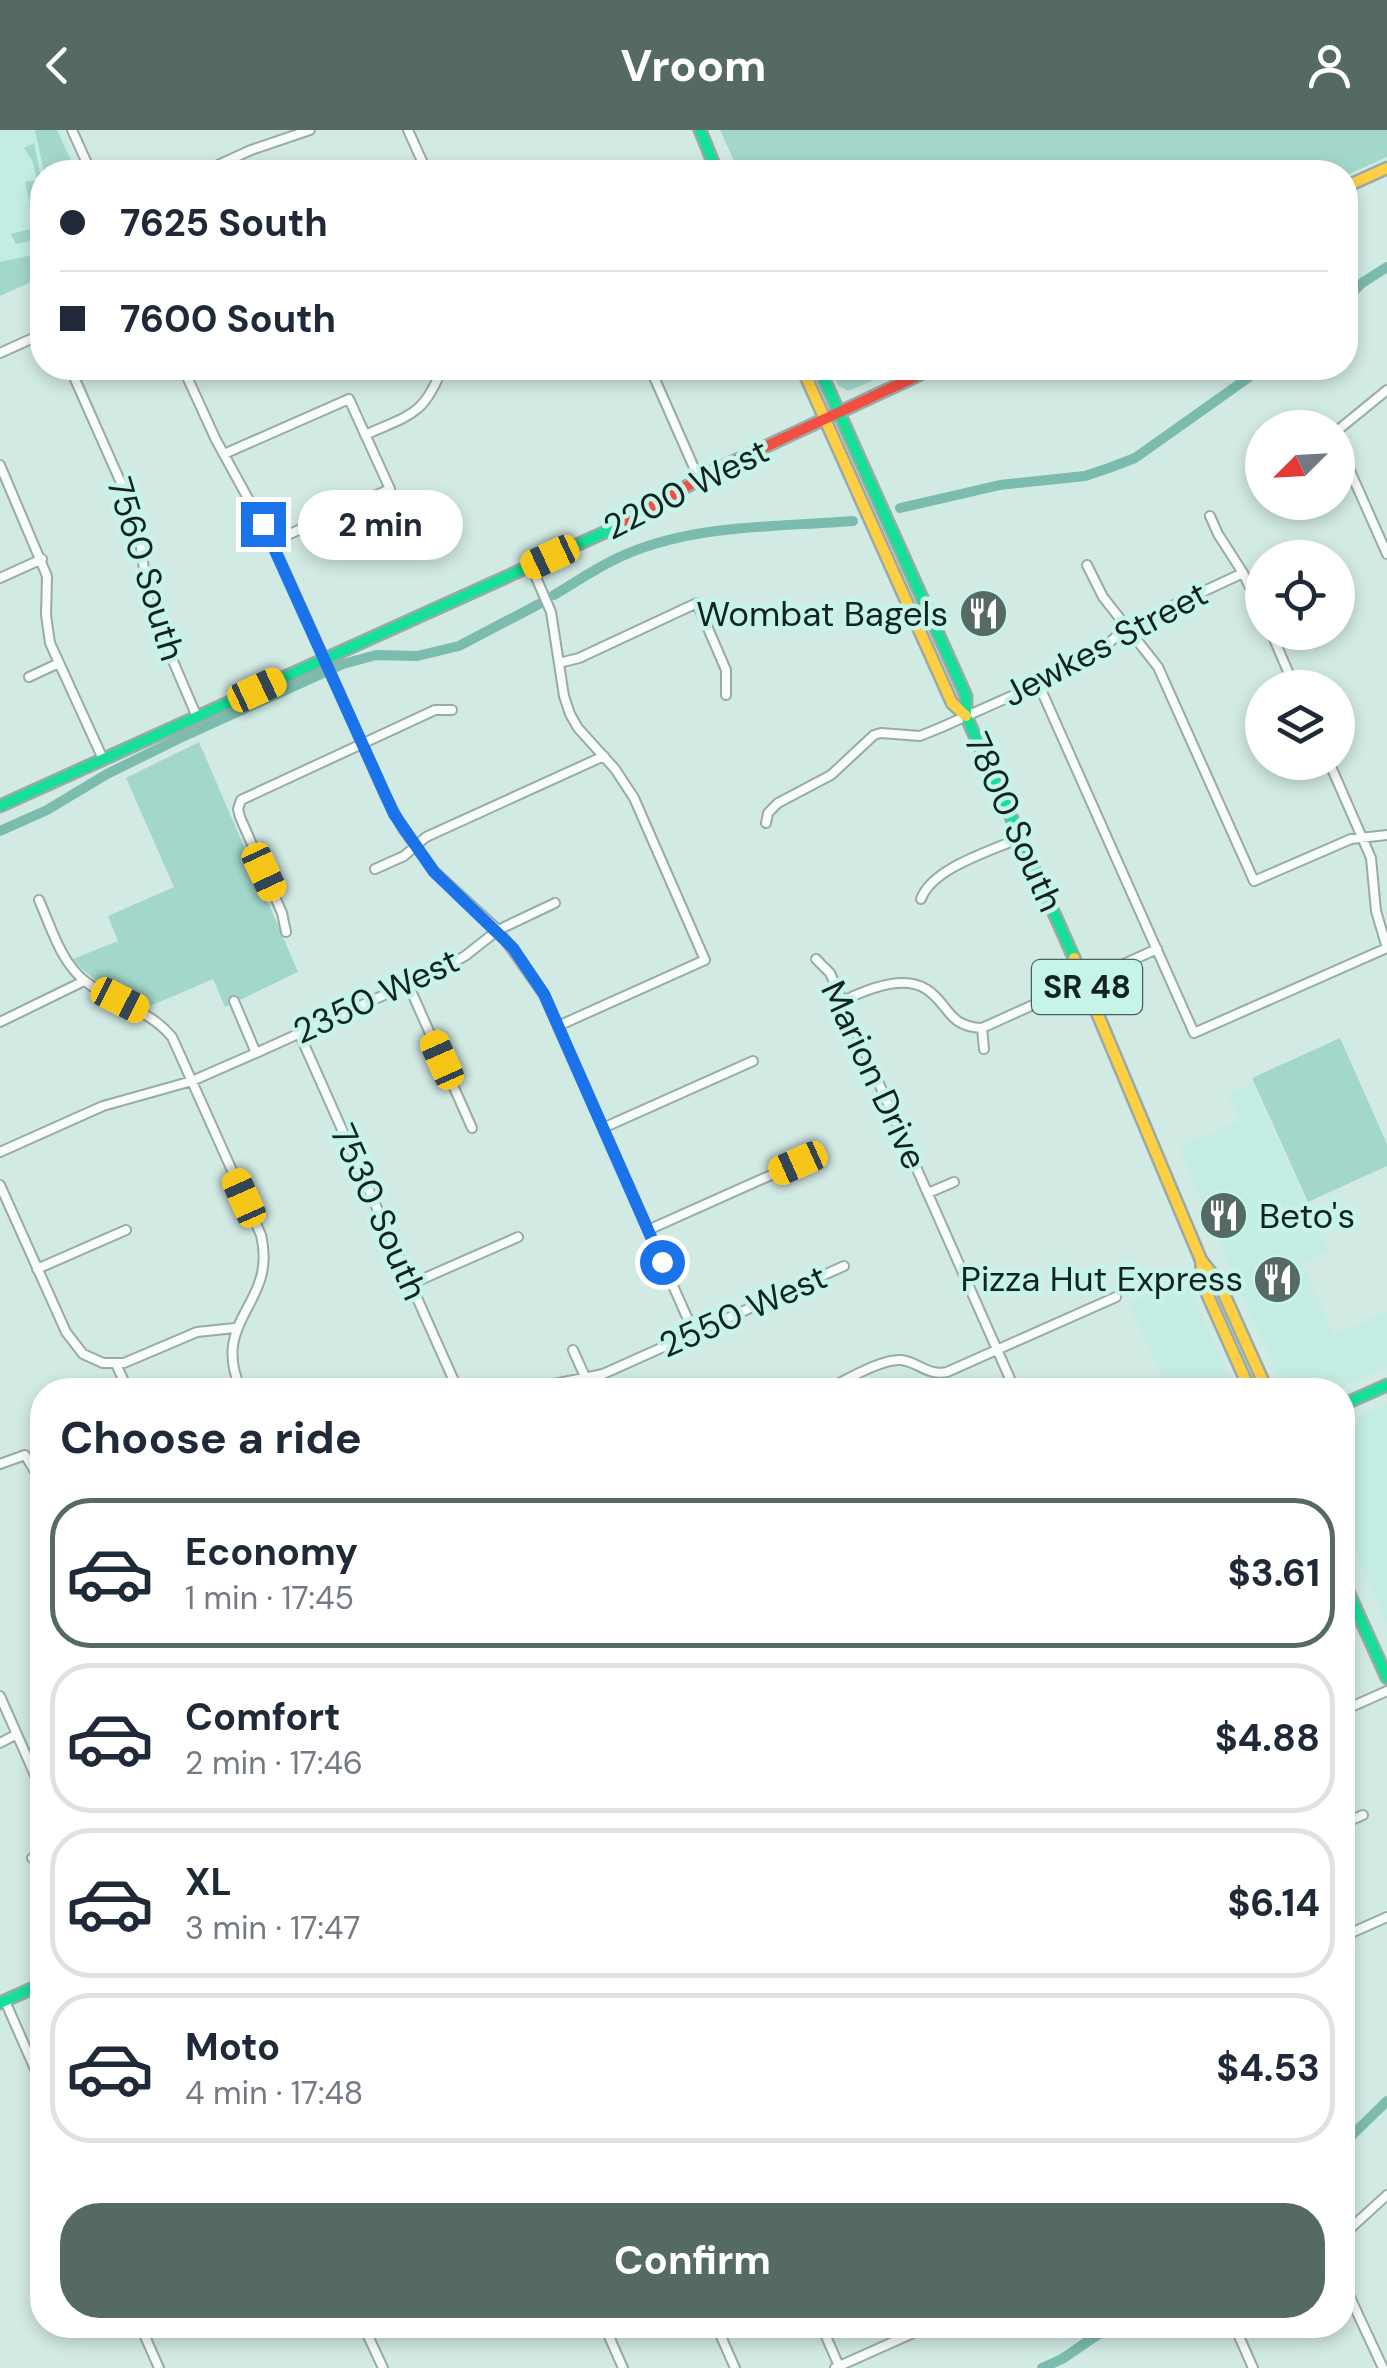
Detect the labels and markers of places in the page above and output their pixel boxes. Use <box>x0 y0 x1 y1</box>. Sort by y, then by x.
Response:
restaurant icon: Wombat Bagels <box>957 588 1009 640</box>
place label: Wombat Bagels <box>696 591 948 637</box>
restaurant icon: Beto's <box>1198 1190 1250 1242</box>
place label: Beto's <box>1259 1193 1355 1239</box>
restaurant icon: Pizza Hut Express <box>1252 1253 1304 1305</box>
place label: Pizza Hut Express <box>961 1256 1243 1302</box>

